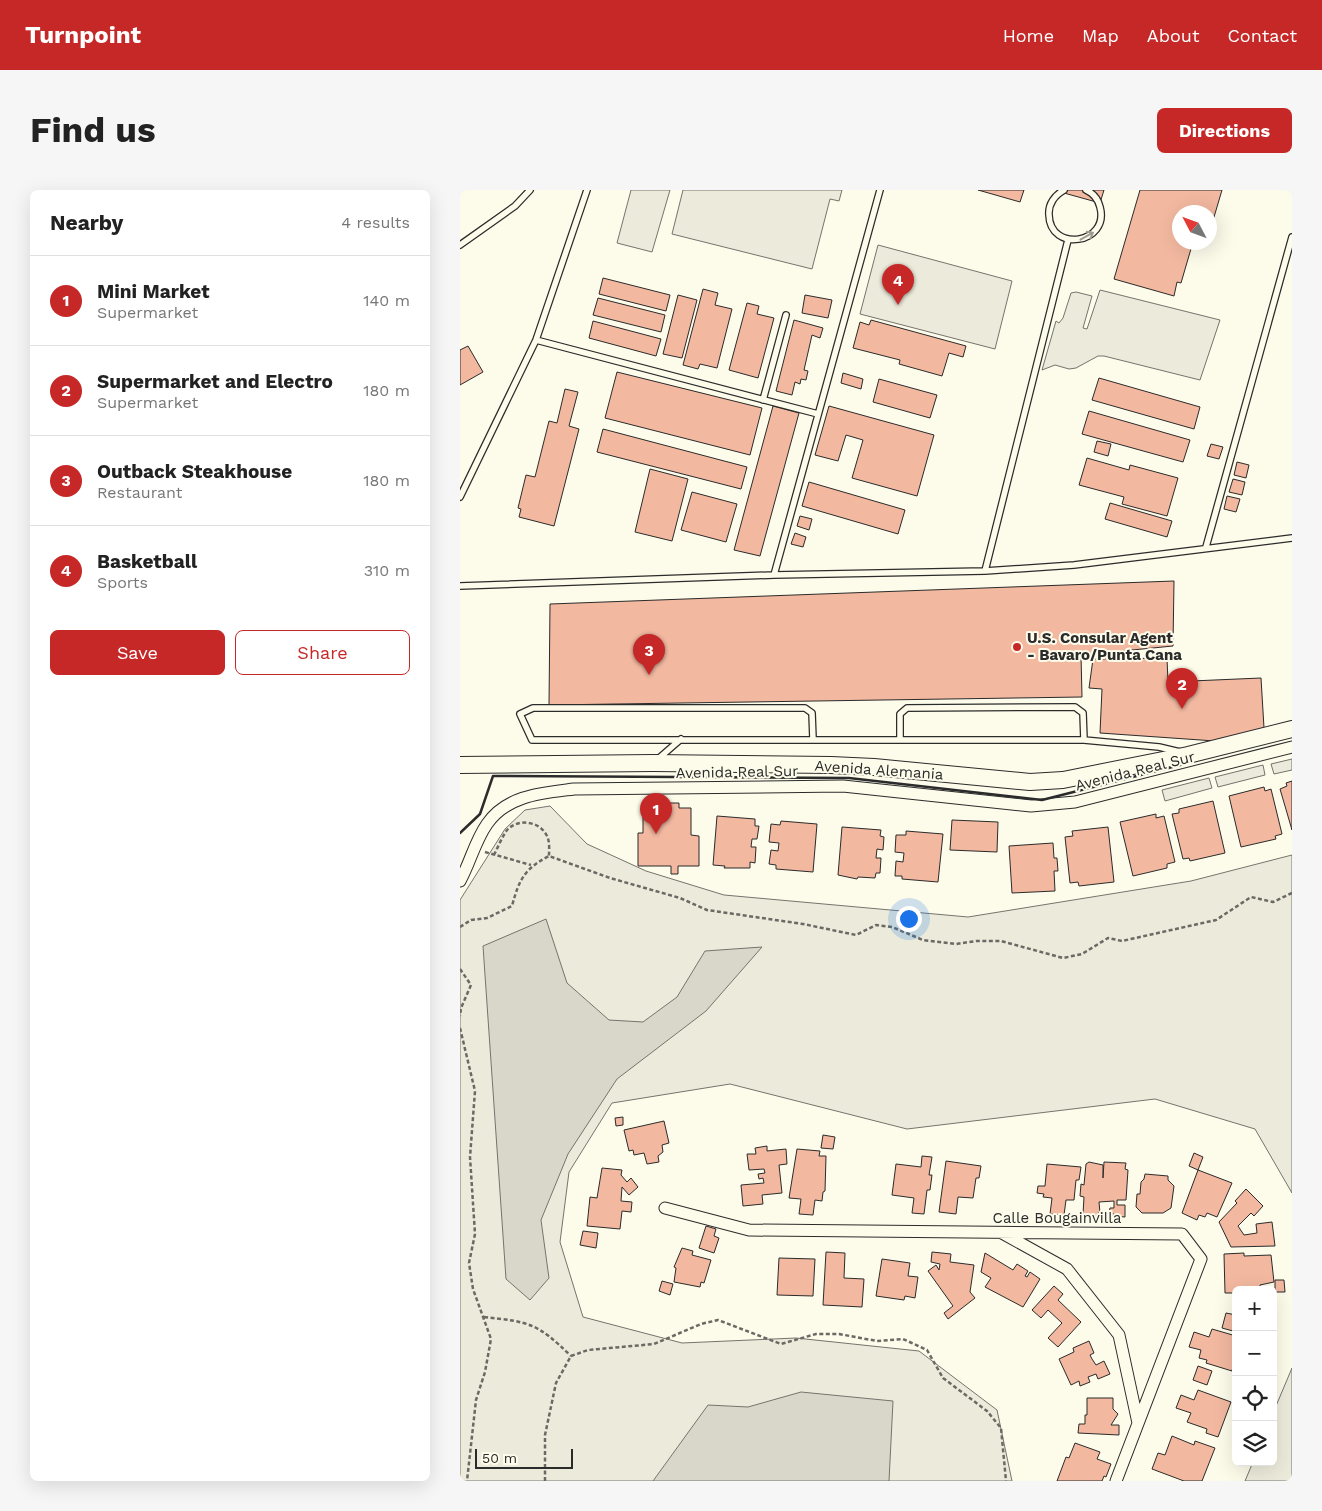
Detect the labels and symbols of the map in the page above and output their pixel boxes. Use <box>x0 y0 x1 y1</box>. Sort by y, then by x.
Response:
north arrow <box>1172 205 1217 250</box>
one-way arrow <box>1079 231 1094 241</box>
pin: 4 <box>882 264 914 305</box>
place label: U.S. Consular Agent - Bavaro/Punta Cana <box>1027 629 1182 664</box>
pin: 3 <box>633 634 665 675</box>
marker: U.S. Consular Agent - Bavaro/Punta Cana <box>1011 641 1023 653</box>
pin: 2 <box>1166 668 1198 709</box>
street label: Avenida Real Sur <box>1073 747 1197 795</box>
street label: Avenida Alemania <box>814 757 944 784</box>
street label: Avenida Real Sur <box>675 762 799 782</box>
pin: 1 <box>640 793 672 834</box>
your location <box>896 906 922 932</box>
street label: Calle Bougainvilla <box>993 1209 1122 1227</box>
scale bar <box>475 1446 572 1469</box>

